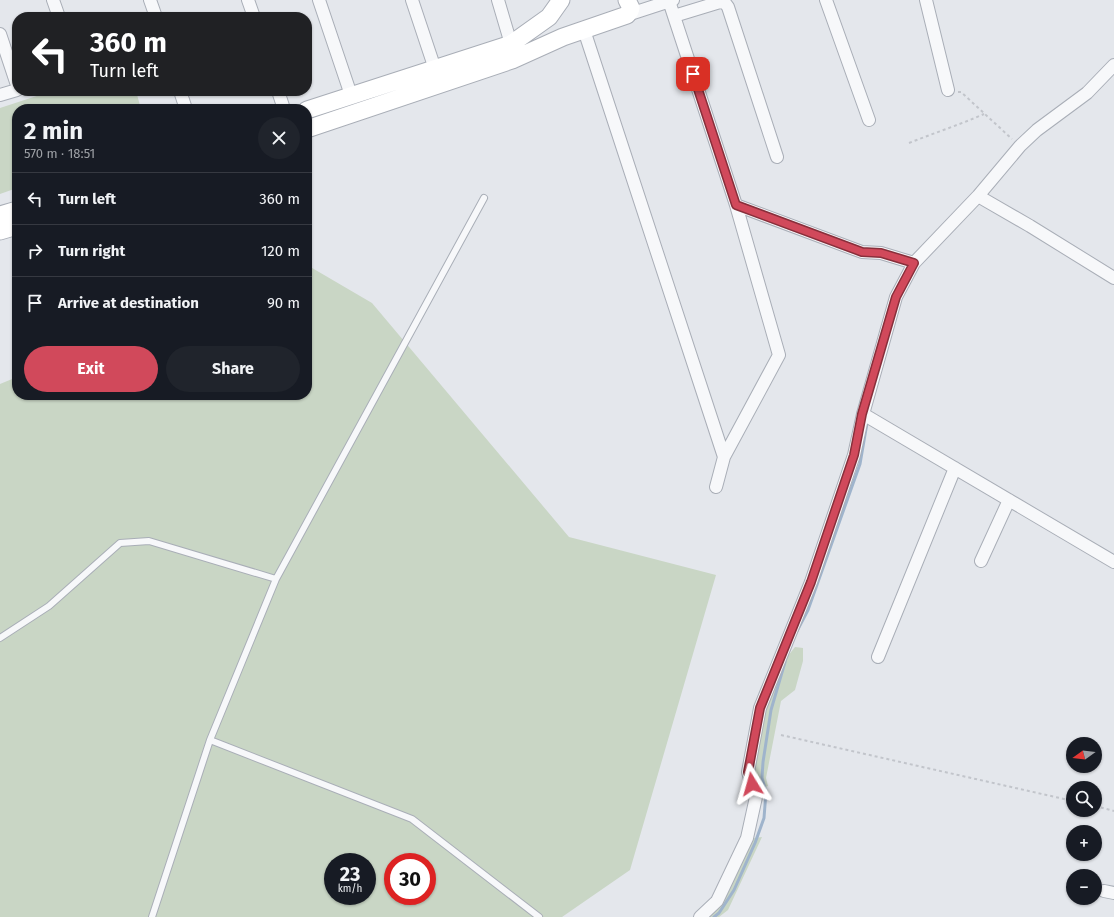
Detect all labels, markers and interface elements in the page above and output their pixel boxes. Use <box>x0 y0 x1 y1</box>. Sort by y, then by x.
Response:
text: 360 m <box>90 26 167 59</box>
icon: left <box>24 28 76 80</box>
pin <box>676 57 710 91</box>
text: Turn left <box>90 60 159 82</box>
icon: arrive <box>682 63 704 85</box>
text: 2 min <box>24 117 83 145</box>
button: close <box>258 117 300 159</box>
text: 570 m · 18:51 <box>24 146 95 161</box>
icon: left <box>24 188 46 210</box>
text: Turn left <box>58 190 116 208</box>
text: 360 m <box>259 190 300 208</box>
icon: right <box>24 240 46 262</box>
text: Turn right <box>58 242 125 260</box>
text: 120 m <box>261 242 300 260</box>
icon: arrive <box>24 292 46 314</box>
text: Arrive at destination <box>58 294 199 312</box>
text: 90 m <box>267 294 300 312</box>
button: Exit <box>24 346 158 392</box>
button: Share <box>166 346 300 392</box>
north arrow <box>1066 737 1102 773</box>
map controls <box>1066 737 1102 905</box>
position arrow <box>731 763 773 805</box>
button: search <box>1066 781 1102 817</box>
button: + <box>1066 825 1102 861</box>
speed limit sign: 30 <box>384 853 436 905</box>
text: 23 <box>340 862 360 886</box>
button: − <box>1066 869 1102 905</box>
text: km/h <box>338 883 362 895</box>

